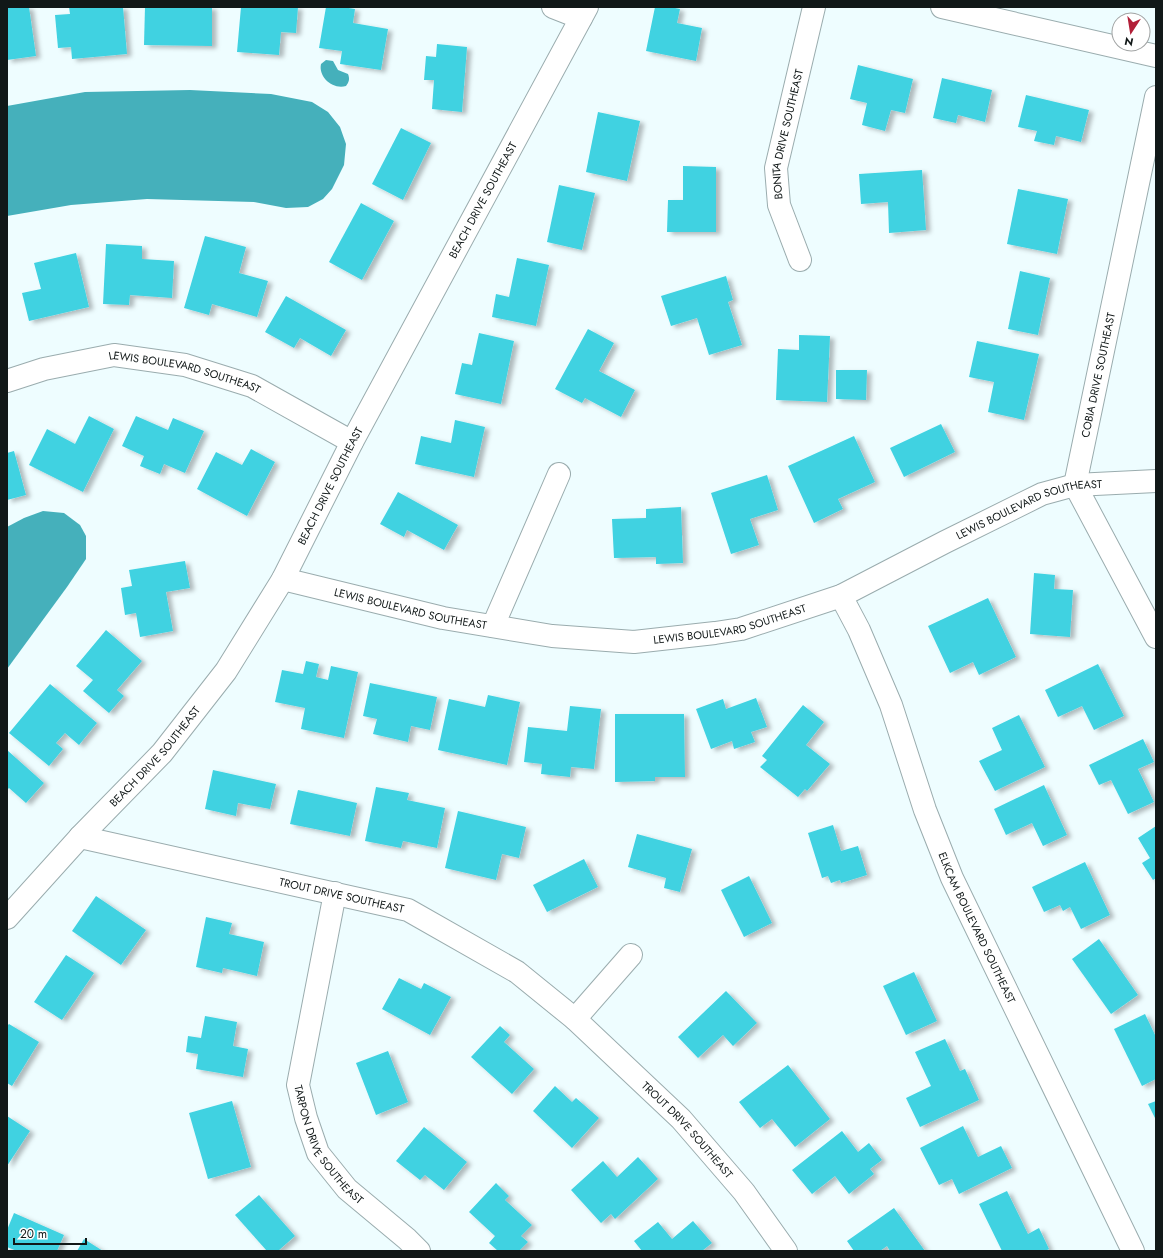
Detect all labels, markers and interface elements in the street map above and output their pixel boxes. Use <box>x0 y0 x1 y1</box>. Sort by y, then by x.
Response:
north arrow <box>1111 12 1151 52</box>
text: N <box>1123 33 1135 51</box>
street label: BONITA DRIVE SOUTHEAST <box>768 67 807 200</box>
street label: BEACH DRIVE SOUTHEAST <box>445 139 521 261</box>
street label: COBIA DRIVE SOUTHEAST <box>1077 311 1119 439</box>
street label: LEWIS BOULEVARD SOUTHEAST <box>107 347 264 397</box>
street label: BEACH DRIVE SOUTHEAST <box>294 424 367 547</box>
street label: LEWIS BOULEVARD SOUTHEAST <box>953 476 1102 543</box>
street label: LEWIS BOULEVARD SOUTHEAST <box>332 584 488 633</box>
street label: LEWIS BOULEVARD SOUTHEAST <box>653 600 808 648</box>
street label: BEACH DRIVE SOUTHEAST <box>106 703 204 810</box>
street label: ELKCAM BOULEVARD SOUTHEAST <box>934 850 1020 1006</box>
street label: TROUT DRIVE SOUTHEAST <box>278 874 406 917</box>
street label: TROUT DRIVE SOUTHEAST <box>638 1078 737 1182</box>
street label: TARPON DRIVE SOUTHEAST <box>290 1084 367 1208</box>
scale bar <box>14 1220 86 1246</box>
text: 20 m <box>20 1225 47 1243</box>

